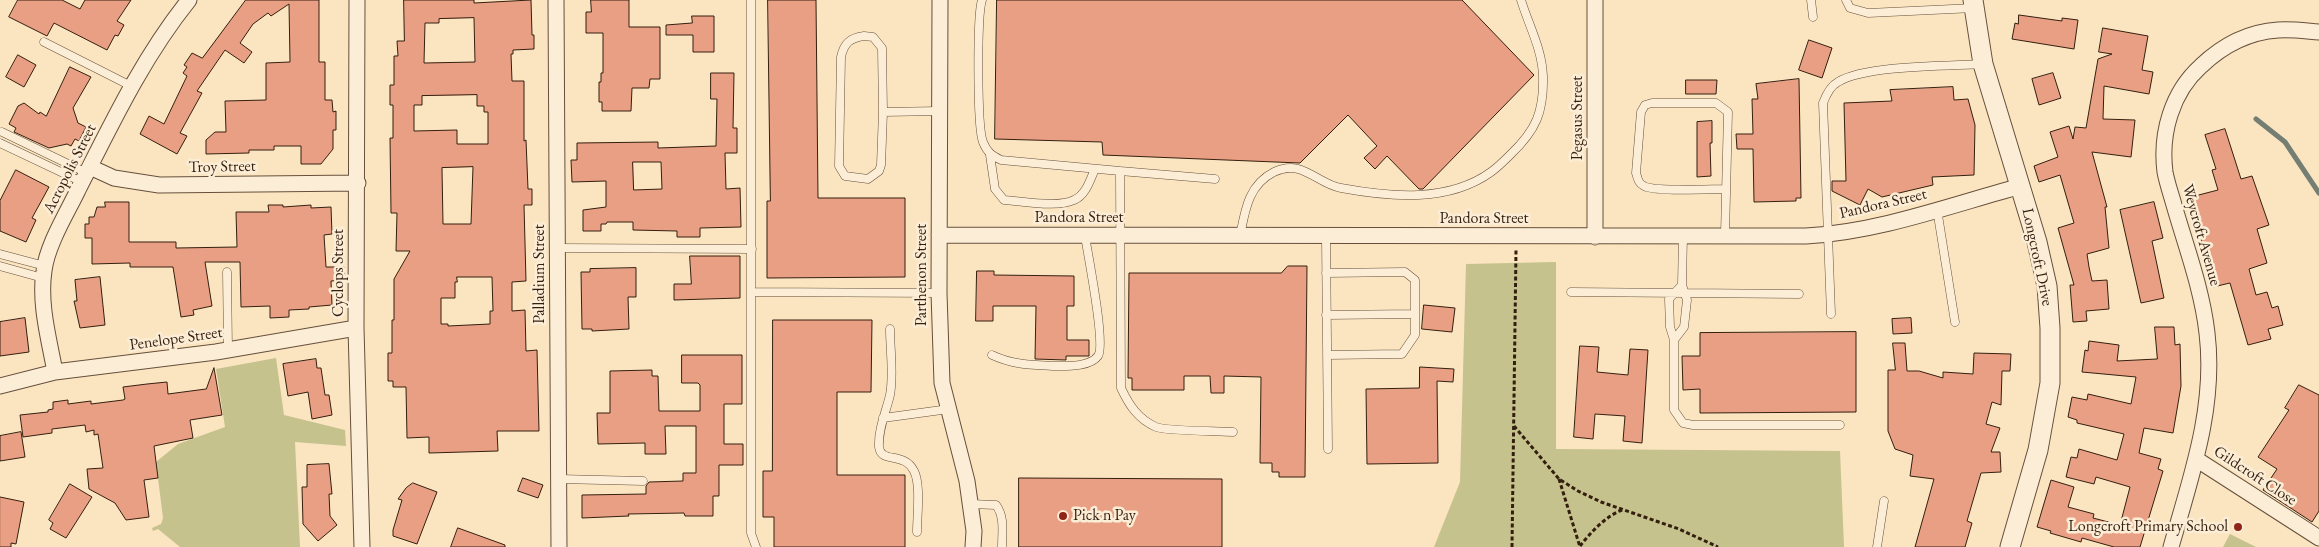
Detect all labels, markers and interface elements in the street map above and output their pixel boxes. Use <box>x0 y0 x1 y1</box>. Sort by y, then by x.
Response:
street label: Pegasus Street <box>1568 76 1588 160</box>
street label: Acropolis Street <box>39 121 101 217</box>
street label: Troy Street <box>188 157 256 177</box>
street label: Weycroft Avenue <box>2177 182 2225 288</box>
street label: Pandora Street <box>1838 185 1928 223</box>
street label: Longcroft Drive <box>2017 206 2057 308</box>
street label: Pandora Street <box>1035 208 1123 228</box>
street label: Pandora Street <box>1440 209 1528 229</box>
street label: Palladium Street <box>530 224 550 324</box>
street label: Parthenon Street <box>912 224 932 326</box>
street label: Cyclops Street <box>329 229 349 317</box>
street label: Penelope Street <box>128 323 224 355</box>
street label: Gildcroft Close <box>2210 442 2300 510</box>
place label: Pick n Pay <box>1073 506 1136 526</box>
marker: Pick n Pay <box>1057 510 1069 522</box>
place label: Longcroft Primary School <box>2068 517 2228 537</box>
marker: Longcroft Primary School <box>2232 521 2244 533</box>

